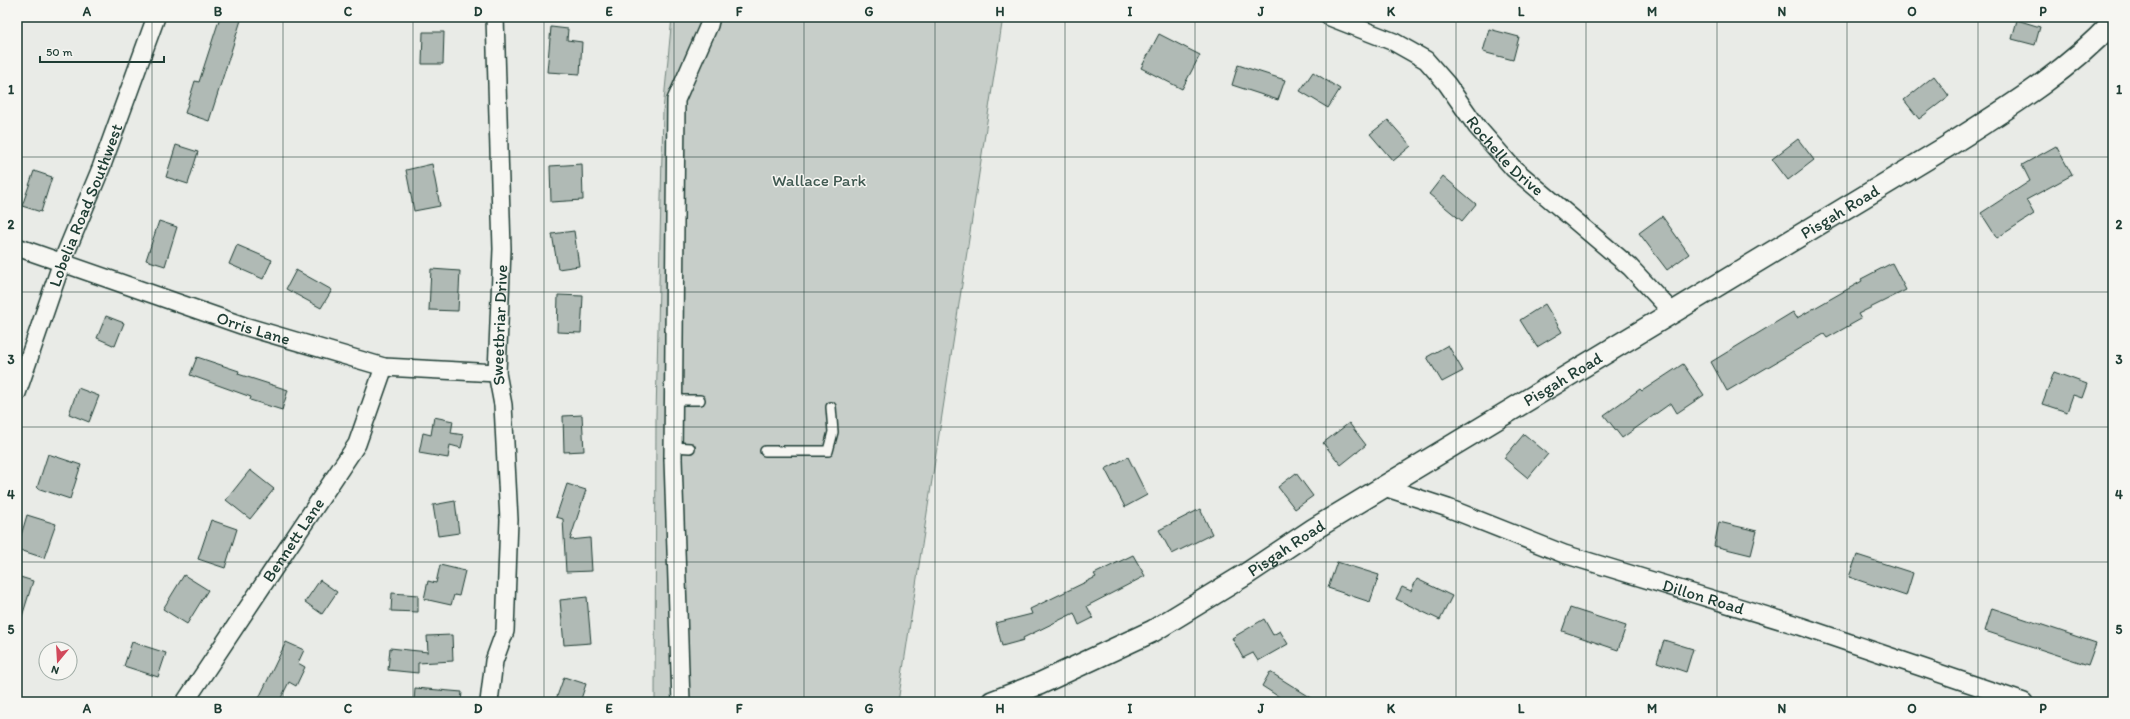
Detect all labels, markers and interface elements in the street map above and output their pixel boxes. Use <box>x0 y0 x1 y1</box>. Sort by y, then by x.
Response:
text: A <box>82 4 92 19</box>
text: B <box>214 4 223 19</box>
text: C <box>344 4 353 19</box>
text: D <box>474 4 483 19</box>
text: E <box>605 4 613 19</box>
text: F <box>736 4 743 19</box>
text: G <box>865 4 874 19</box>
text: H <box>996 4 1005 19</box>
text: I <box>1128 4 1133 19</box>
text: J <box>1257 4 1265 19</box>
text: K <box>1387 4 1396 19</box>
text: L <box>1518 4 1525 19</box>
text: M <box>1647 4 1657 19</box>
text: N <box>1778 4 1787 19</box>
text: O <box>1907 4 1917 19</box>
text: P <box>2039 4 2047 19</box>
scale bar <box>40 38 164 64</box>
text: 50 m <box>46 45 72 59</box>
text: 1 <box>8 82 14 97</box>
text: 1 <box>2116 82 2122 97</box>
street label: Rochelle Drive <box>1462 112 1548 200</box>
street label: Lobelia Road Southwest <box>44 121 126 289</box>
park label: Wallace Park <box>772 170 866 190</box>
street label: Pisgah Road <box>1797 180 1883 243</box>
text: 2 <box>8 217 15 232</box>
text: 2 <box>2116 217 2123 232</box>
street label: Sweetbriar Drive <box>487 264 511 387</box>
street label: Orris Lane <box>214 307 293 349</box>
street label: Pisgah Road <box>1519 347 1606 410</box>
text: 3 <box>7 352 15 367</box>
text: 3 <box>2115 352 2123 367</box>
text: 4 <box>7 487 15 502</box>
text: 4 <box>2115 487 2123 502</box>
street label: Bennett Lane <box>258 494 328 586</box>
street label: Pisgah Road <box>1244 515 1329 581</box>
street label: Dillon Road <box>1660 575 1747 619</box>
text: 5 <box>8 622 15 637</box>
text: 5 <box>2116 622 2123 637</box>
north arrow <box>38 641 78 681</box>
text: N <box>50 663 61 677</box>
text: A <box>82 701 92 716</box>
text: B <box>214 701 223 716</box>
text: C <box>344 701 353 716</box>
text: D <box>474 701 483 716</box>
text: E <box>605 701 613 716</box>
text: F <box>736 701 743 716</box>
text: G <box>865 701 874 716</box>
text: H <box>996 701 1005 716</box>
text: I <box>1128 701 1133 716</box>
text: J <box>1257 701 1265 716</box>
text: K <box>1387 701 1396 716</box>
text: L <box>1518 701 1525 716</box>
text: M <box>1647 701 1657 716</box>
text: N <box>1778 701 1787 716</box>
text: O <box>1907 701 1917 716</box>
text: P <box>2039 701 2047 716</box>

